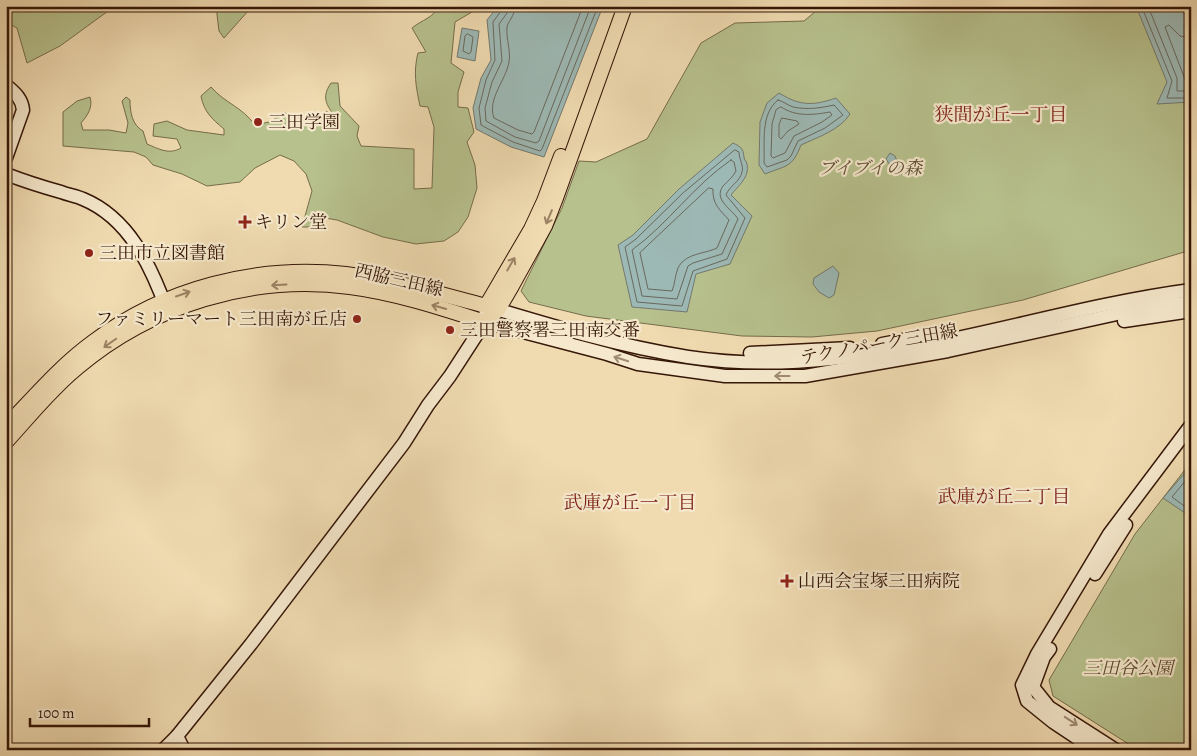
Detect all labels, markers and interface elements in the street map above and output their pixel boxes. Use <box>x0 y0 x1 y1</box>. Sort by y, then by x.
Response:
district label: 狭間が丘一丁目 <box>934 102 1068 128</box>
place label: 三田学園 <box>268 110 340 134</box>
marker: 三田学園 <box>252 116 264 128</box>
park label: ブイブイの森 <box>818 156 924 180</box>
one-way arrow <box>543 209 553 224</box>
place label: キリン堂 <box>255 210 327 234</box>
marker: キリン堂 <box>239 216 251 228</box>
place label: 三田市立図書館 <box>99 241 225 265</box>
marker: 三田市立図書館 <box>83 247 95 259</box>
one-way arrow <box>506 257 516 272</box>
street label: 西脇三田線 <box>352 258 446 302</box>
one-way arrow <box>271 281 287 290</box>
one-way arrow <box>175 289 190 298</box>
one-way arrow <box>431 302 447 312</box>
place label: ファミリーマート三田南が丘店 <box>95 307 347 331</box>
marker: ファミリーマート三田南が丘店 <box>351 313 363 325</box>
place label: 三田警察署三田南交番 <box>460 318 640 342</box>
street label: テクノパーク三田線 <box>798 318 960 370</box>
marker: 三田警察署三田南交番 <box>444 324 456 336</box>
one-way arrow <box>104 338 118 348</box>
one-way arrow <box>613 353 629 363</box>
one-way arrow <box>774 371 790 381</box>
district label: 武庫が丘二丁目 <box>937 484 1071 510</box>
district label: 武庫が丘一丁目 <box>563 490 697 516</box>
place label: 山西会宝塚三田病院 <box>798 569 960 593</box>
marker: 山西会宝塚三田病院 <box>780 574 794 588</box>
park label: 三田谷公園 <box>1083 656 1176 680</box>
scale bar <box>30 696 149 728</box>
text: 100 m <box>38 703 75 723</box>
one-way arrow <box>1063 716 1077 726</box>

